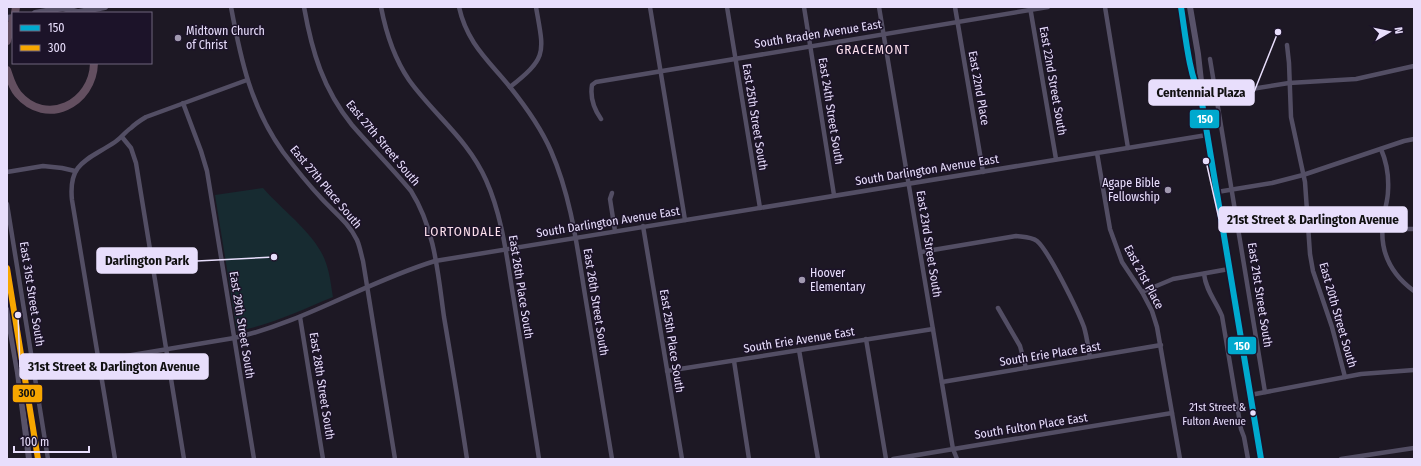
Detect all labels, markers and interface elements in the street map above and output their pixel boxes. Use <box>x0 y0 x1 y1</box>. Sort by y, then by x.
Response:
legend <box>12 12 152 64</box>
north arrow <box>1369 12 1409 52</box>
street label: South Braden Avenue East <box>753 17 883 51</box>
text: 150 <box>48 21 64 35</box>
place label: Midtown Church of Christ <box>186 24 265 52</box>
street label: East 22nd Street South <box>1037 25 1069 137</box>
text: N <box>1391 26 1405 35</box>
marker: Midtown Church of Christ <box>173 33 183 43</box>
text: 300 <box>48 41 66 55</box>
district label: GRACEMONT <box>836 42 910 57</box>
street label: East 22nd Place <box>966 50 992 126</box>
street label: East 24th Street South <box>816 56 846 166</box>
street label: East 25th Street South <box>740 63 770 171</box>
callout: Centennial Plaza <box>1149 80 1254 105</box>
text: Centennial Plaza <box>1156 85 1246 100</box>
street label: East 27th Street South <box>343 97 423 189</box>
line badge: 150 <box>1189 109 1220 129</box>
text: 150 <box>1197 113 1213 126</box>
street label: East 27th Place South <box>287 143 365 231</box>
street label: South Darlington Avenue East <box>854 152 1000 188</box>
place label: Agape Bible Fellowship <box>1102 176 1160 204</box>
marker: Agape Bible Fellowship <box>1163 185 1173 195</box>
street label: East 23rd Street South <box>914 190 944 298</box>
street label: South Darlington Avenue East <box>535 204 681 240</box>
callout: 21st Street & Darlington Avenue <box>1219 207 1407 232</box>
text: 21st Street & Darlington Avenue <box>1226 212 1399 227</box>
district label: LORTONDALE <box>424 224 502 239</box>
street label: East 26th Place South <box>506 234 536 340</box>
street label: East 31st Street South <box>17 241 47 347</box>
street label: East 21st Place <box>1121 242 1167 312</box>
street label: East 21st Street South <box>1245 242 1275 348</box>
street label: East 26th Street South <box>581 247 611 357</box>
callout: Darlington Park <box>97 248 197 273</box>
text: Darlington Park <box>105 253 189 268</box>
street label: East 20th Street South <box>1316 261 1360 369</box>
place label: Hoover Elementary <box>810 266 866 294</box>
street label: East 29th Street South <box>227 270 257 380</box>
marker: Hoover Elementary <box>797 275 807 285</box>
street label: East 25th Place South <box>657 288 687 394</box>
street label: South Erie Avenue East <box>742 324 856 356</box>
street label: East 28th Street South <box>307 331 337 441</box>
line badge: 150 <box>1227 336 1257 355</box>
street label: South Erie Place East <box>998 339 1102 369</box>
text: 150 <box>1234 340 1250 353</box>
callout: 31st Street & Darlington Avenue <box>20 354 208 379</box>
text: 31st Street & Darlington Avenue <box>27 359 200 374</box>
line badge: 300 <box>12 384 43 403</box>
text: 300 <box>17 387 36 400</box>
place label: 21st Street & Fulton Avenue <box>1182 401 1246 428</box>
marker: 21st Street & Fulton Avenue <box>1248 408 1258 418</box>
street label: South Fulton Place East <box>974 410 1089 442</box>
scale bar <box>14 428 89 454</box>
text: 100 m <box>20 435 49 449</box>

